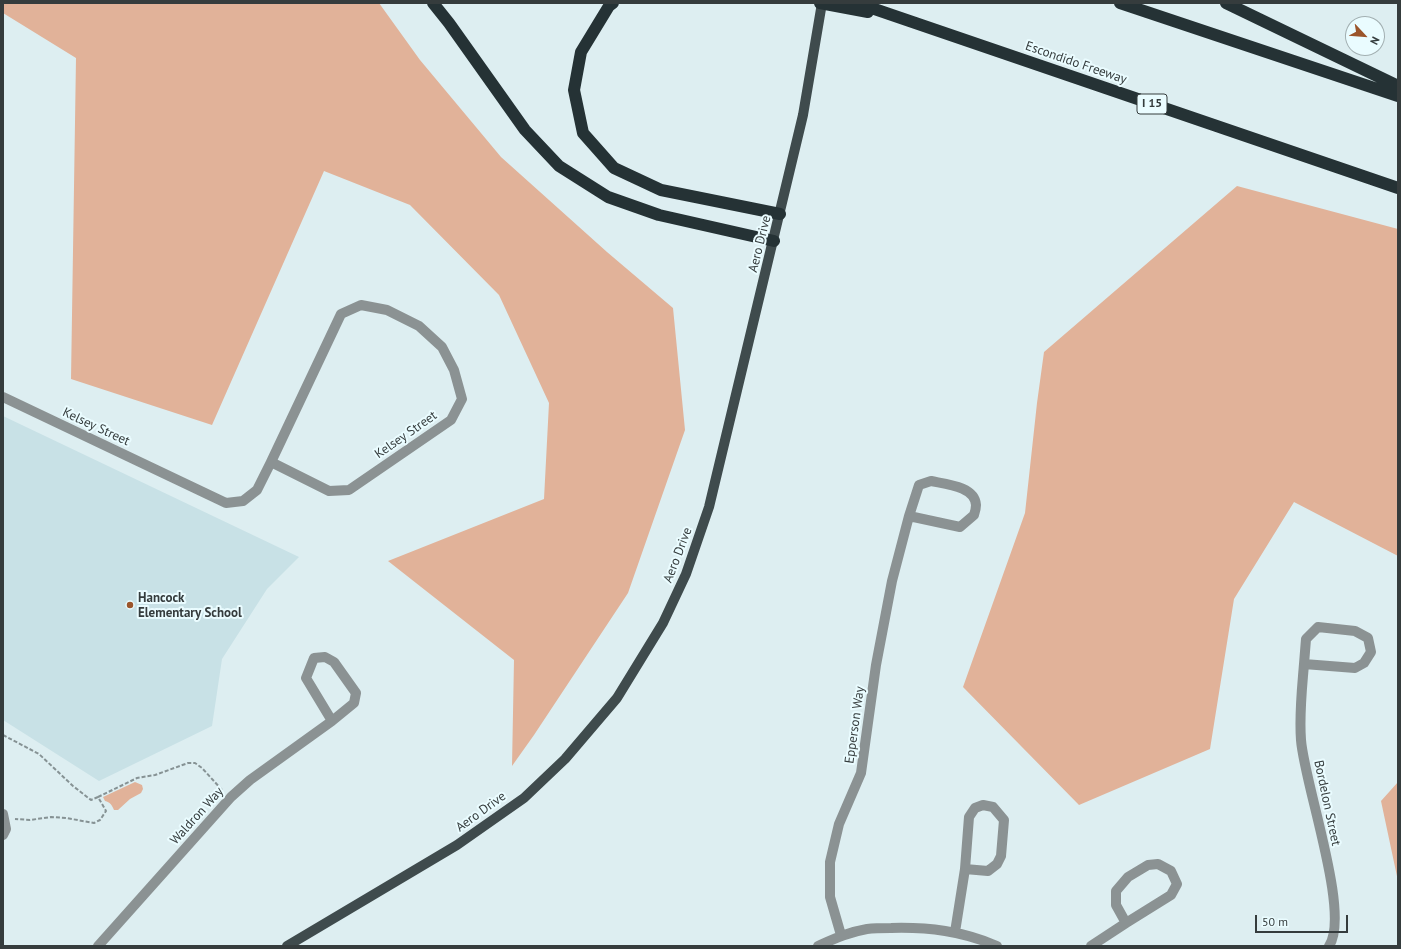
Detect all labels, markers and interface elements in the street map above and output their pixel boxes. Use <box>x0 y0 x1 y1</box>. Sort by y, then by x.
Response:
north arrow <box>1345 16 1385 56</box>
text: N <box>1367 34 1383 47</box>
street label: Escondido Freeway <box>1023 38 1129 88</box>
road number: I 15 <box>1137 94 1167 114</box>
street label: Aero Drive <box>745 214 775 274</box>
street label: Kelsey Street <box>60 405 132 449</box>
street label: Kelsey Street <box>372 408 440 462</box>
street label: Aero Drive <box>660 525 696 585</box>
place label: Hancock Elementary School <box>138 590 242 621</box>
marker: Hancock Elementary School <box>125 600 135 610</box>
street label: Epperson Way <box>842 685 868 765</box>
street label: Bordelon Street <box>1310 759 1344 847</box>
street label: Waldron Way <box>167 784 227 848</box>
street label: Aero Drive <box>453 789 509 835</box>
scale bar <box>1257 907 1350 933</box>
text: 50 m <box>1262 914 1288 929</box>

